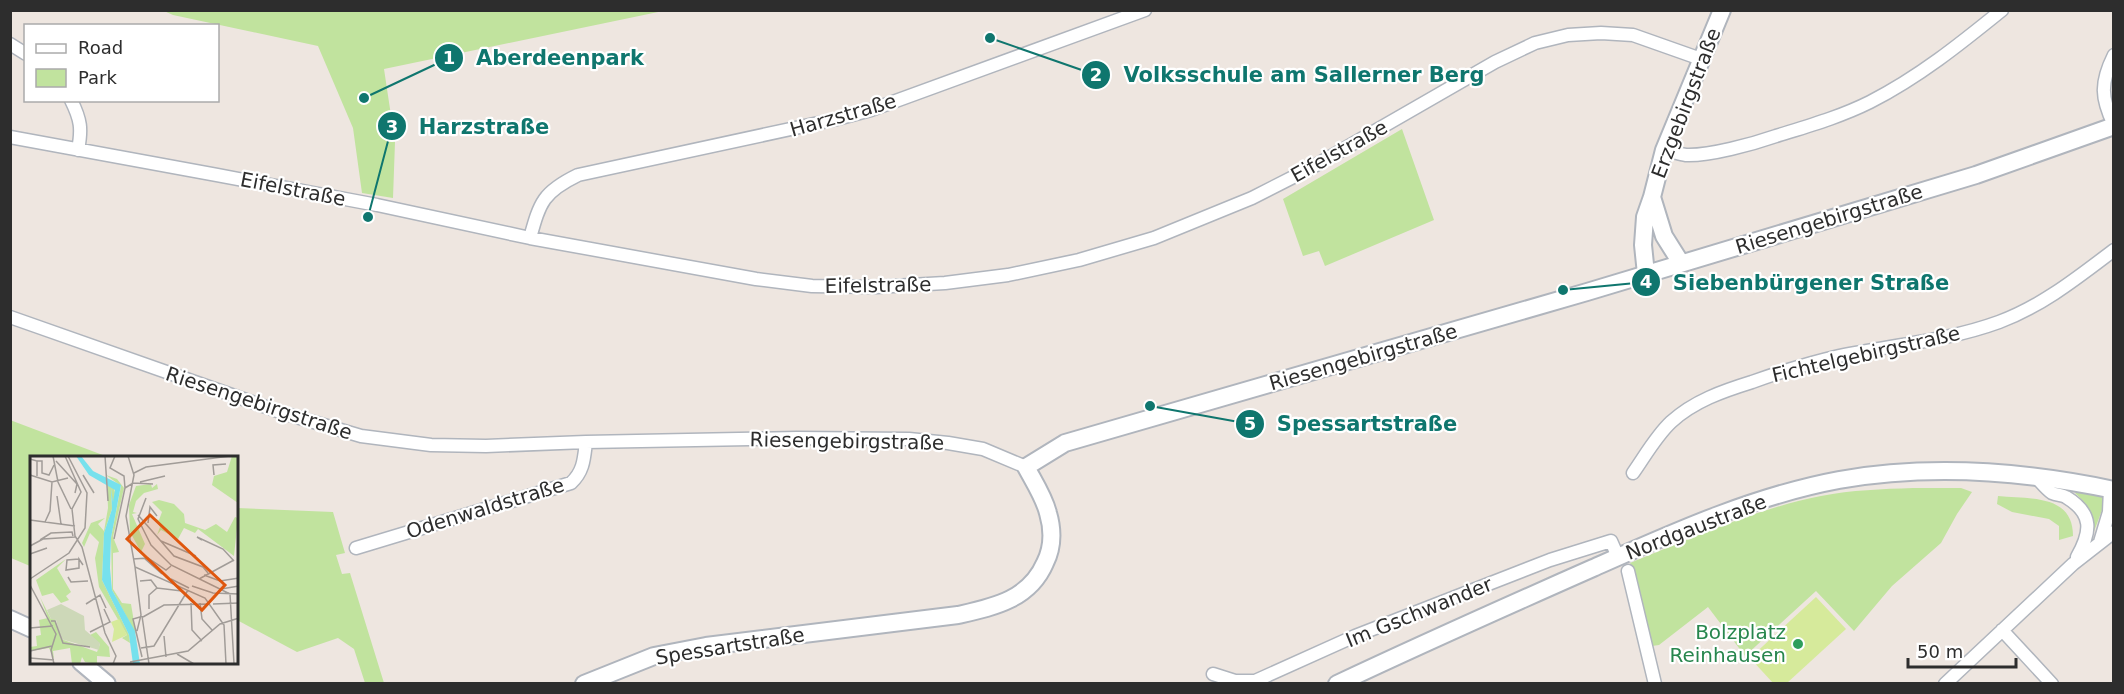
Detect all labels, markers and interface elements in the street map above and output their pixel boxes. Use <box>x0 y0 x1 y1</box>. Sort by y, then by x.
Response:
legend <box>24 24 219 102</box>
street label: Erzgebirgstraße <box>1646 25 1726 181</box>
text: Road <box>78 37 123 58</box>
callout: Aberdeenpark <box>434 38 656 77</box>
text: Aberdeenpark <box>476 46 645 70</box>
text: 1 <box>443 47 455 68</box>
callout: Volksschule am Sallerner Berg <box>1081 55 1496 94</box>
text: Volksschule am Sallerner Berg <box>1124 63 1484 87</box>
text: 2 <box>1090 64 1102 85</box>
text: Park <box>78 67 117 88</box>
street label: Harzstraße <box>787 88 899 142</box>
callout: Harzstraße <box>377 107 562 146</box>
text: Harzstraße <box>419 115 549 139</box>
street label: Eifelstraße <box>1286 115 1392 187</box>
text: 3 <box>386 116 398 137</box>
street label: Eifelstraße <box>238 167 348 211</box>
street label: Riesengebirgstraße <box>1732 179 1926 259</box>
callout: Siebenbürgener Straße <box>1631 263 1961 302</box>
text: 4 <box>1640 271 1652 292</box>
text: Siebenbürgener Straße <box>1673 271 1949 295</box>
street label: Eifelstraße <box>824 272 932 298</box>
street label: Riesengebirgstraße <box>1266 319 1460 395</box>
street label: Fichtelgebirgstraße <box>1770 321 1962 387</box>
street label: Riesengebirgstraße <box>163 362 355 444</box>
callout: Spessartstraße <box>1235 404 1469 443</box>
text: Spessartstraße <box>1277 412 1457 436</box>
text: 5 <box>1244 413 1256 434</box>
street label: Riesengebirgstraße <box>749 427 945 455</box>
inset map <box>30 456 238 664</box>
street label: Odenwaldstraße <box>403 473 567 543</box>
street label: Nordgaustraße <box>1622 489 1770 565</box>
street label: Im Gschwander <box>1342 571 1496 652</box>
place label: Bolzplatz Reinhausen <box>1669 620 1786 667</box>
street label: Spessartstraße <box>654 622 806 670</box>
scale bar <box>1908 631 2016 669</box>
marker: Bolzplatz Reinhausen <box>1791 637 1805 651</box>
text: 50 m <box>1917 641 1963 662</box>

